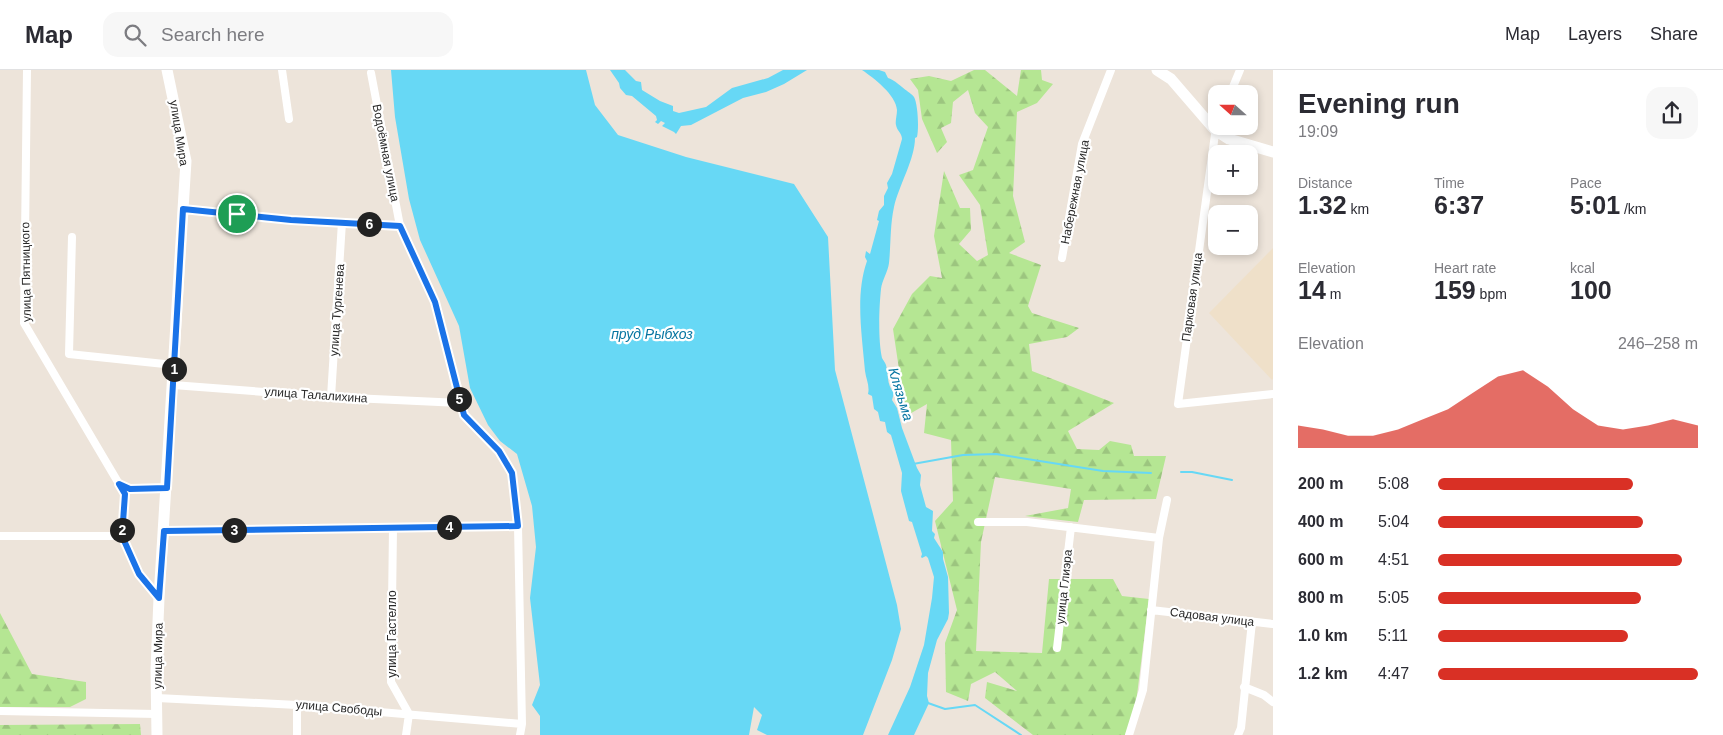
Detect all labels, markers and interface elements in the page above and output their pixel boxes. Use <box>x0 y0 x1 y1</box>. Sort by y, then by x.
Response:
search box <box>103 12 453 57</box>
text: Map <box>25 21 73 48</box>
icon: search <box>121 21 149 49</box>
text: Search here <box>161 24 265 45</box>
text: Map <box>1505 24 1540 44</box>
text: Layers <box>1568 24 1622 44</box>
text: Share <box>1650 24 1698 44</box>
north arrow <box>1208 85 1258 135</box>
map controls <box>1208 85 1258 255</box>
button: share <box>1646 87 1698 139</box>
text: Evening run <box>1298 88 1460 119</box>
street label: улица Мира <box>167 99 191 167</box>
street label: Водоёмная улица <box>370 103 402 203</box>
text: 19:09 <box>1298 123 1338 140</box>
street label: Набережная улица <box>1058 138 1092 245</box>
button: + <box>1208 145 1258 195</box>
text: Distance <box>1298 175 1352 191</box>
text: Time <box>1434 175 1465 191</box>
text: Pace <box>1570 175 1602 191</box>
text: 1.32 <box>1298 191 1347 219</box>
text: 6:37 <box>1434 191 1484 219</box>
text: 5:01 <box>1570 191 1620 219</box>
pin <box>216 193 258 235</box>
icon: arrive <box>223 200 251 228</box>
text: km <box>1347 201 1369 217</box>
text: /km <box>1620 201 1647 217</box>
button: − <box>1208 205 1258 255</box>
pin: 6 <box>356 212 382 236</box>
text: 6 <box>366 216 373 232</box>
street label: улица Пятницкого <box>18 222 34 322</box>
street label: Парковая улица <box>1179 251 1205 342</box>
text: Elevation <box>1298 260 1356 276</box>
text: Heart rate <box>1434 260 1496 276</box>
text: kcal <box>1570 260 1595 276</box>
street label: улица Тургенева <box>327 263 347 357</box>
text: 14 <box>1298 276 1326 304</box>
text: 159 <box>1434 276 1476 304</box>
text: 100 <box>1570 276 1612 304</box>
text: m <box>1326 286 1341 302</box>
text: bpm <box>1476 286 1507 302</box>
water label: пруд Рыбхоз <box>611 326 693 342</box>
text: Elevation <box>1298 335 1364 352</box>
text: 246–258 m <box>1618 335 1698 352</box>
pin: 1 <box>162 356 186 382</box>
text: 1 <box>171 361 178 377</box>
water label: Клязьма <box>885 365 917 423</box>
street label: улица Талалихина <box>264 384 368 406</box>
pin: 5 <box>446 386 472 412</box>
text: 5 <box>456 391 463 407</box>
text: 200 m <box>1298 475 1343 492</box>
text: 5:08 <box>1378 475 1409 492</box>
text: 400 m <box>1298 513 1343 530</box>
text: 5:04 <box>1378 513 1409 530</box>
pin: 4 <box>436 514 462 540</box>
pin: 2 <box>110 518 134 542</box>
pin: 3 <box>222 518 246 542</box>
text: 4 <box>446 519 453 535</box>
text: 2 <box>119 522 126 538</box>
text: 3 <box>231 522 238 538</box>
street label: улица Глиэра <box>1053 548 1075 625</box>
text: 600 m <box>1298 551 1343 568</box>
text: 4:51 <box>1378 551 1409 568</box>
text: 800 m <box>1298 589 1343 606</box>
text: 5:05 <box>1378 589 1409 606</box>
street label: улица Гастелло <box>385 590 399 678</box>
street label: Садовая улица <box>1169 605 1255 629</box>
street label: улица Мира <box>150 622 166 689</box>
text: 1.0 km <box>1298 627 1348 644</box>
text: 5:11 <box>1378 627 1408 644</box>
text: 1.2 km <box>1298 665 1348 682</box>
text: 4:47 <box>1378 665 1409 682</box>
street label: улица Свободы <box>295 697 383 719</box>

